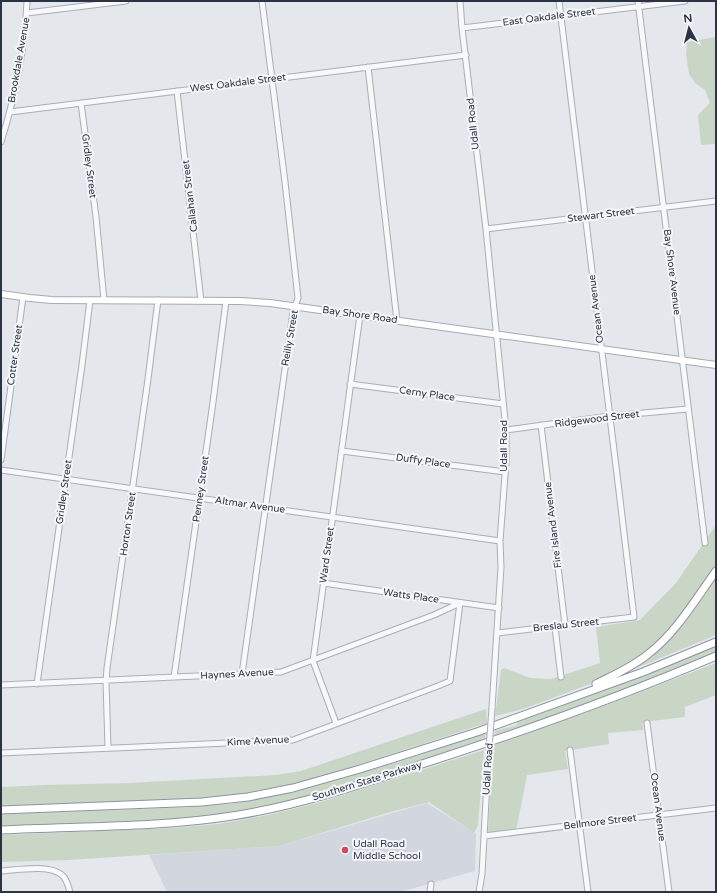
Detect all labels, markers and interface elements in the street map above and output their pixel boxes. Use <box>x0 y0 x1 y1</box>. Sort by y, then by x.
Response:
street label: East Oakdale Street <box>502 5 596 29</box>
north arrow <box>669 8 709 48</box>
text: N <box>683 12 693 26</box>
street label: Brookdale Avenue <box>6 16 32 104</box>
street label: West Oakdale Street <box>189 71 287 95</box>
street label: Udall Road <box>464 97 482 151</box>
street label: Gridley Street <box>79 133 99 199</box>
street label: Callahan Street <box>180 159 200 233</box>
street label: Stewart Street <box>567 205 635 225</box>
street label: Bay Shore Avenue <box>661 228 683 316</box>
street label: Ocean Avenue <box>586 274 606 344</box>
street label: Bay Shore Road <box>322 304 398 326</box>
street label: Reilly Street <box>279 309 301 367</box>
street label: Cotter Street <box>5 324 25 386</box>
street label: Cerny Place <box>398 384 456 404</box>
street label: Ridgewood Street <box>554 408 640 430</box>
street label: Udall Road <box>498 420 510 472</box>
street label: Duffy Place <box>395 451 451 471</box>
street label: Penney Street <box>190 455 212 523</box>
street label: Gridley Street <box>54 459 74 525</box>
street label: Fire Island Avenue <box>542 481 564 569</box>
street label: Horton Street <box>118 491 138 557</box>
street label: Altmar Avenue <box>214 494 286 516</box>
street label: Ward Street <box>317 526 337 584</box>
street label: Watts Place <box>382 586 440 606</box>
street label: Breslau Street <box>532 616 600 634</box>
street label: Haynes Avenue <box>200 666 274 682</box>
street label: Kime Avenue <box>227 733 290 749</box>
street label: Udall Road <box>480 743 496 795</box>
street label: Southern State Parkway <box>311 758 424 803</box>
street label: Ocean Avenue <box>648 772 668 842</box>
street label: Bellmore Street <box>563 812 637 832</box>
place label: Udall Road Middle School <box>353 838 421 862</box>
marker: Udall Road Middle School <box>340 845 350 855</box>

